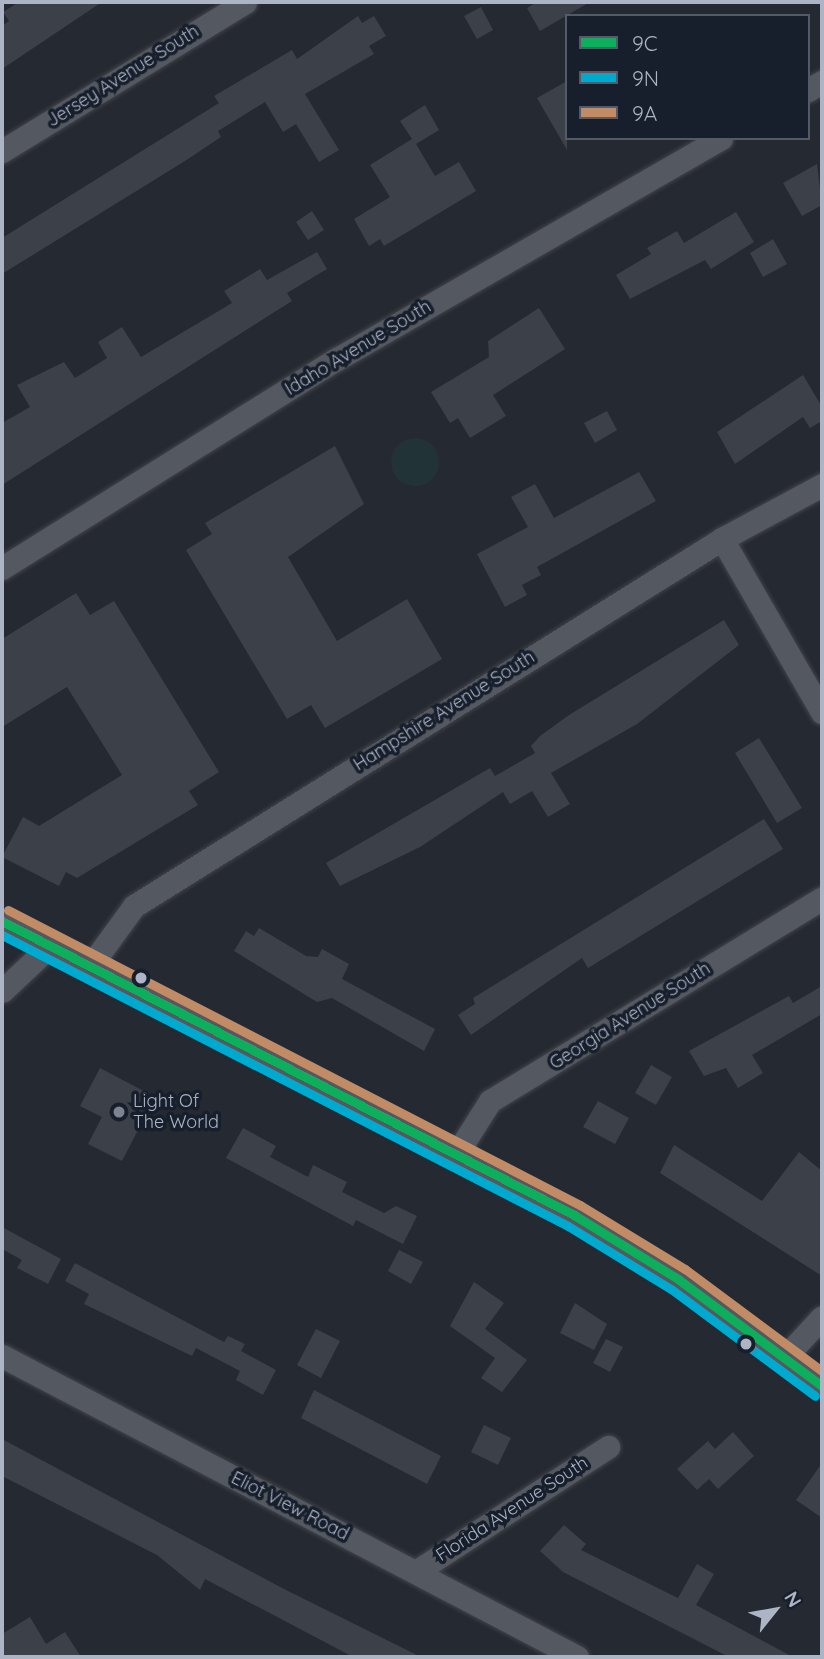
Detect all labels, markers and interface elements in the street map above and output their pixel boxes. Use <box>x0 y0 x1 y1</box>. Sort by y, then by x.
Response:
legend <box>565 14 810 140</box>
street label: Jersey Avenue South <box>43 20 203 132</box>
text: 9C <box>632 30 657 56</box>
text: 9N <box>632 65 659 91</box>
text: 9A <box>632 100 657 126</box>
street label: Idaho Avenue South <box>281 296 435 400</box>
street label: Hampshire Avenue South <box>350 646 538 776</box>
street label: Georgia Avenue South <box>546 958 714 1074</box>
unlabelled marker <box>134 971 148 985</box>
place label: Light Of The World <box>133 1091 219 1134</box>
marker: Light Of The World <box>111 1104 127 1120</box>
unlabelled marker <box>739 1337 753 1351</box>
street label: Florida Avenue South <box>432 1452 592 1566</box>
street label: Eliot View Road <box>228 1467 352 1545</box>
north arrow <box>740 1575 810 1645</box>
text: N <box>779 1587 807 1611</box>

